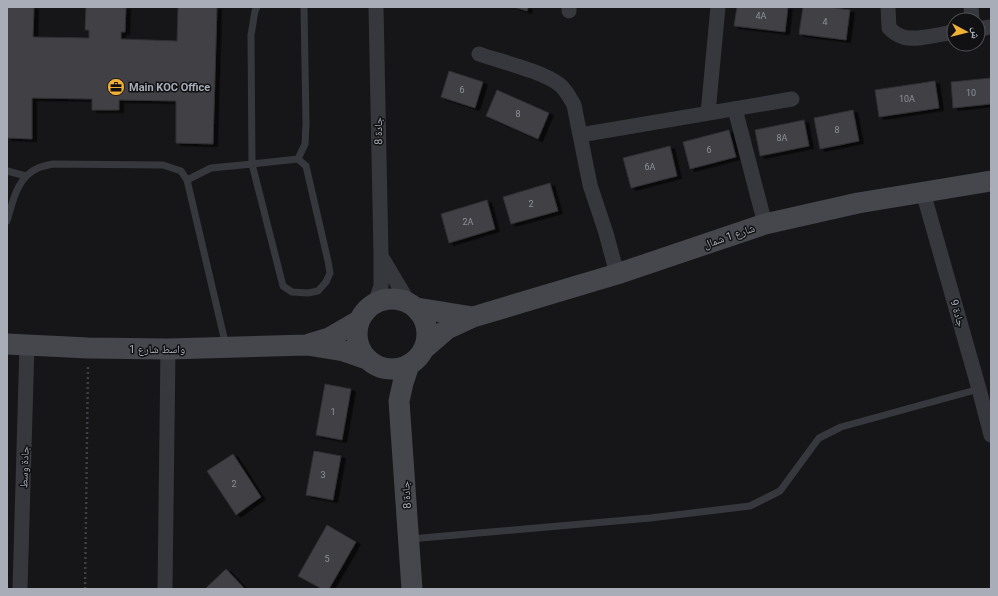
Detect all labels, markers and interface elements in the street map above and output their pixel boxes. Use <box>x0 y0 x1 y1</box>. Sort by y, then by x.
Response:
house number: 4A <box>756 11 767 21</box>
north arrow <box>946 12 986 52</box>
house number: 4 <box>822 17 828 27</box>
text: ش <box>967 26 983 40</box>
office icon: Main KOC Office <box>106 77 126 97</box>
place label: Main KOC Office <box>129 81 210 94</box>
house number: 6 <box>459 85 465 95</box>
house number: 10 <box>966 88 976 98</box>
house number: 10A <box>899 94 915 104</box>
house number: 8 <box>515 109 521 119</box>
street label: جادة 8 <box>372 117 385 145</box>
house number: 8 <box>834 125 840 135</box>
house number: 8A <box>777 133 788 143</box>
house number: 6 <box>706 145 712 155</box>
house number: 6A <box>645 162 656 172</box>
house number: 2 <box>528 199 534 209</box>
house number: 2A <box>463 217 474 227</box>
street label: شارع 1 شمال <box>702 222 757 251</box>
street label: جادة 9 <box>947 298 968 328</box>
street label: واسط شارع 1 <box>129 343 185 356</box>
house number: 1 <box>330 407 336 417</box>
street label: جادة وسط <box>17 446 32 488</box>
house number: 3 <box>320 470 326 480</box>
house number: 2 <box>231 479 237 489</box>
street label: جادة 8 <box>399 481 414 509</box>
house number: 5 <box>324 554 330 564</box>

